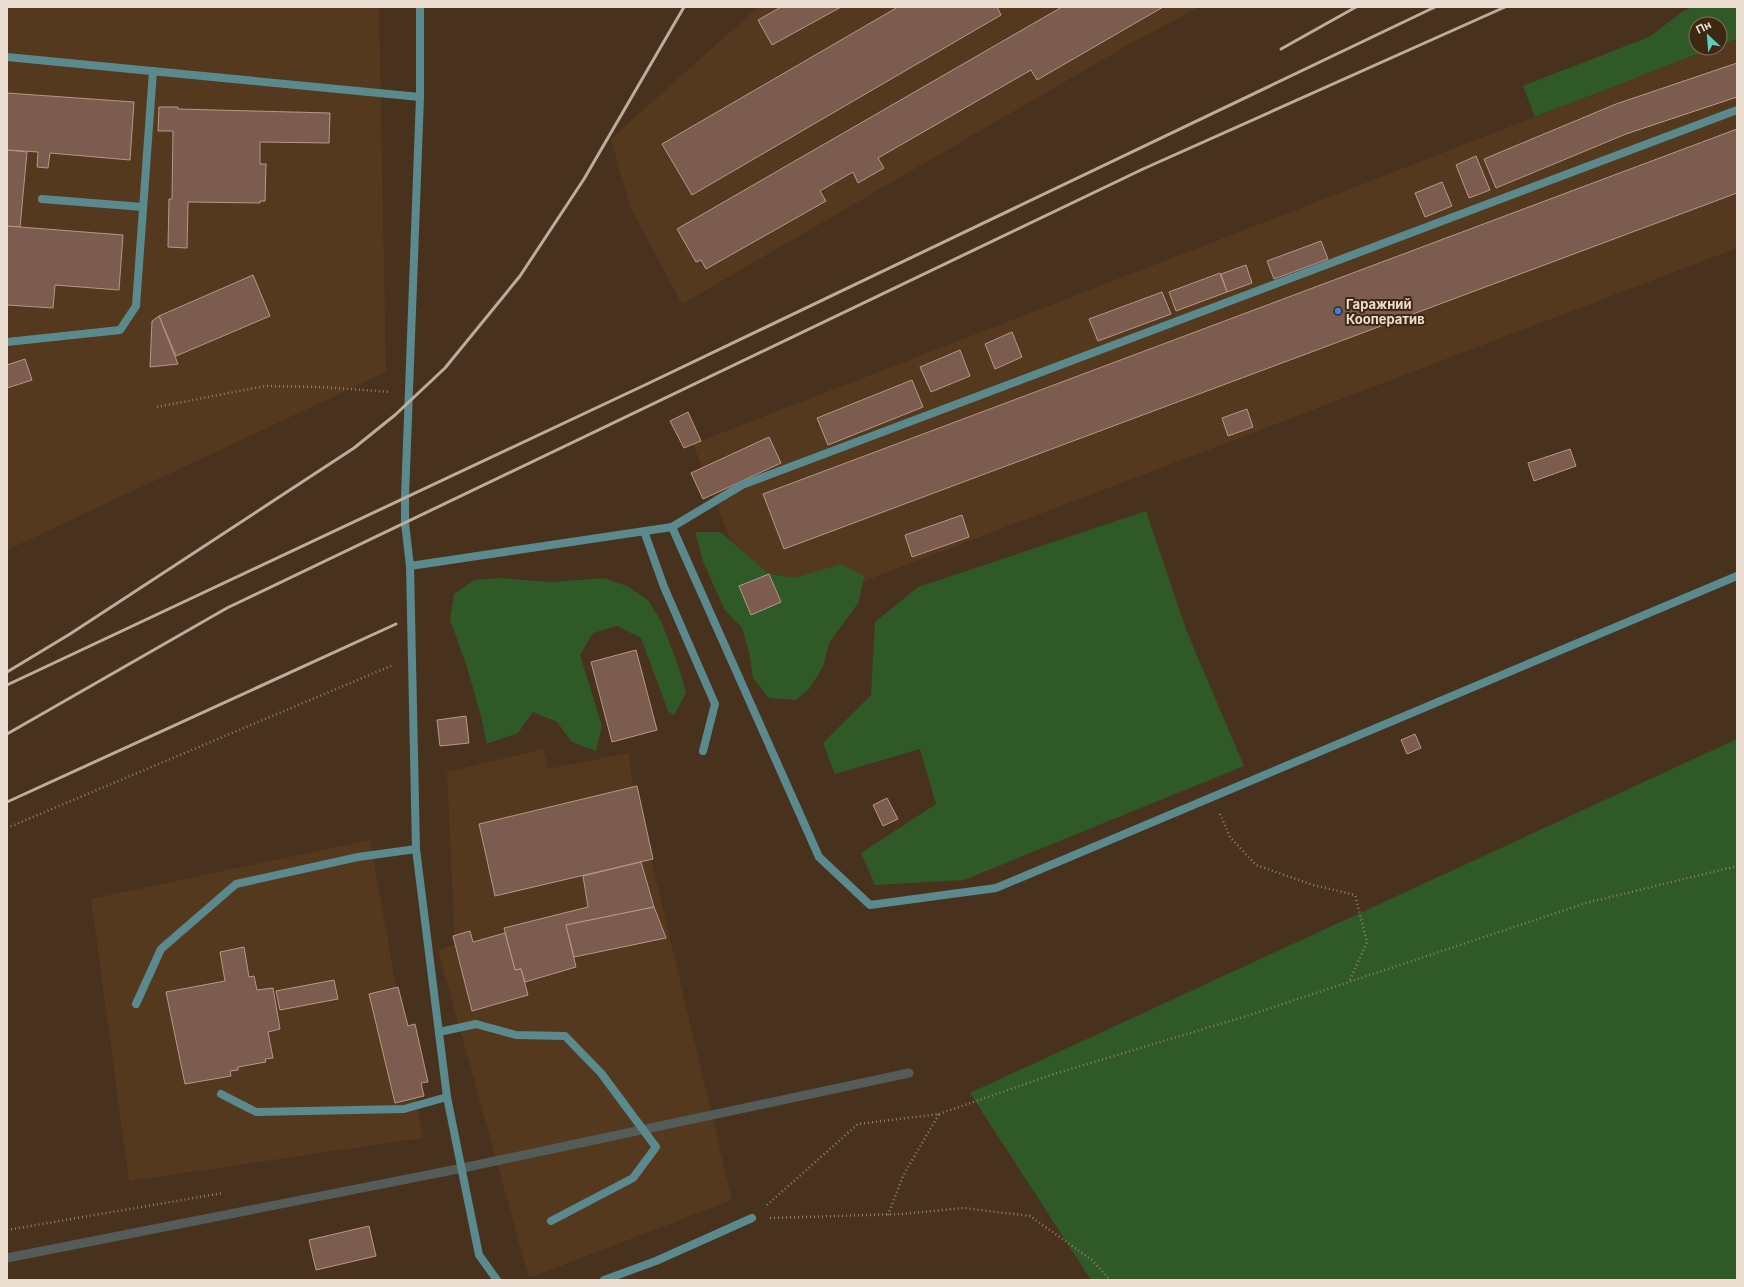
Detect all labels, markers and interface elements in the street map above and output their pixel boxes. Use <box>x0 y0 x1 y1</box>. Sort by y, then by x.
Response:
north arrow <box>1688 16 1728 56</box>
text: Пн <box>1694 17 1714 37</box>
place label: Гаражний Кооператив <box>1346 296 1425 327</box>
marker: Гаражний Кооператив <box>1333 306 1343 316</box>

